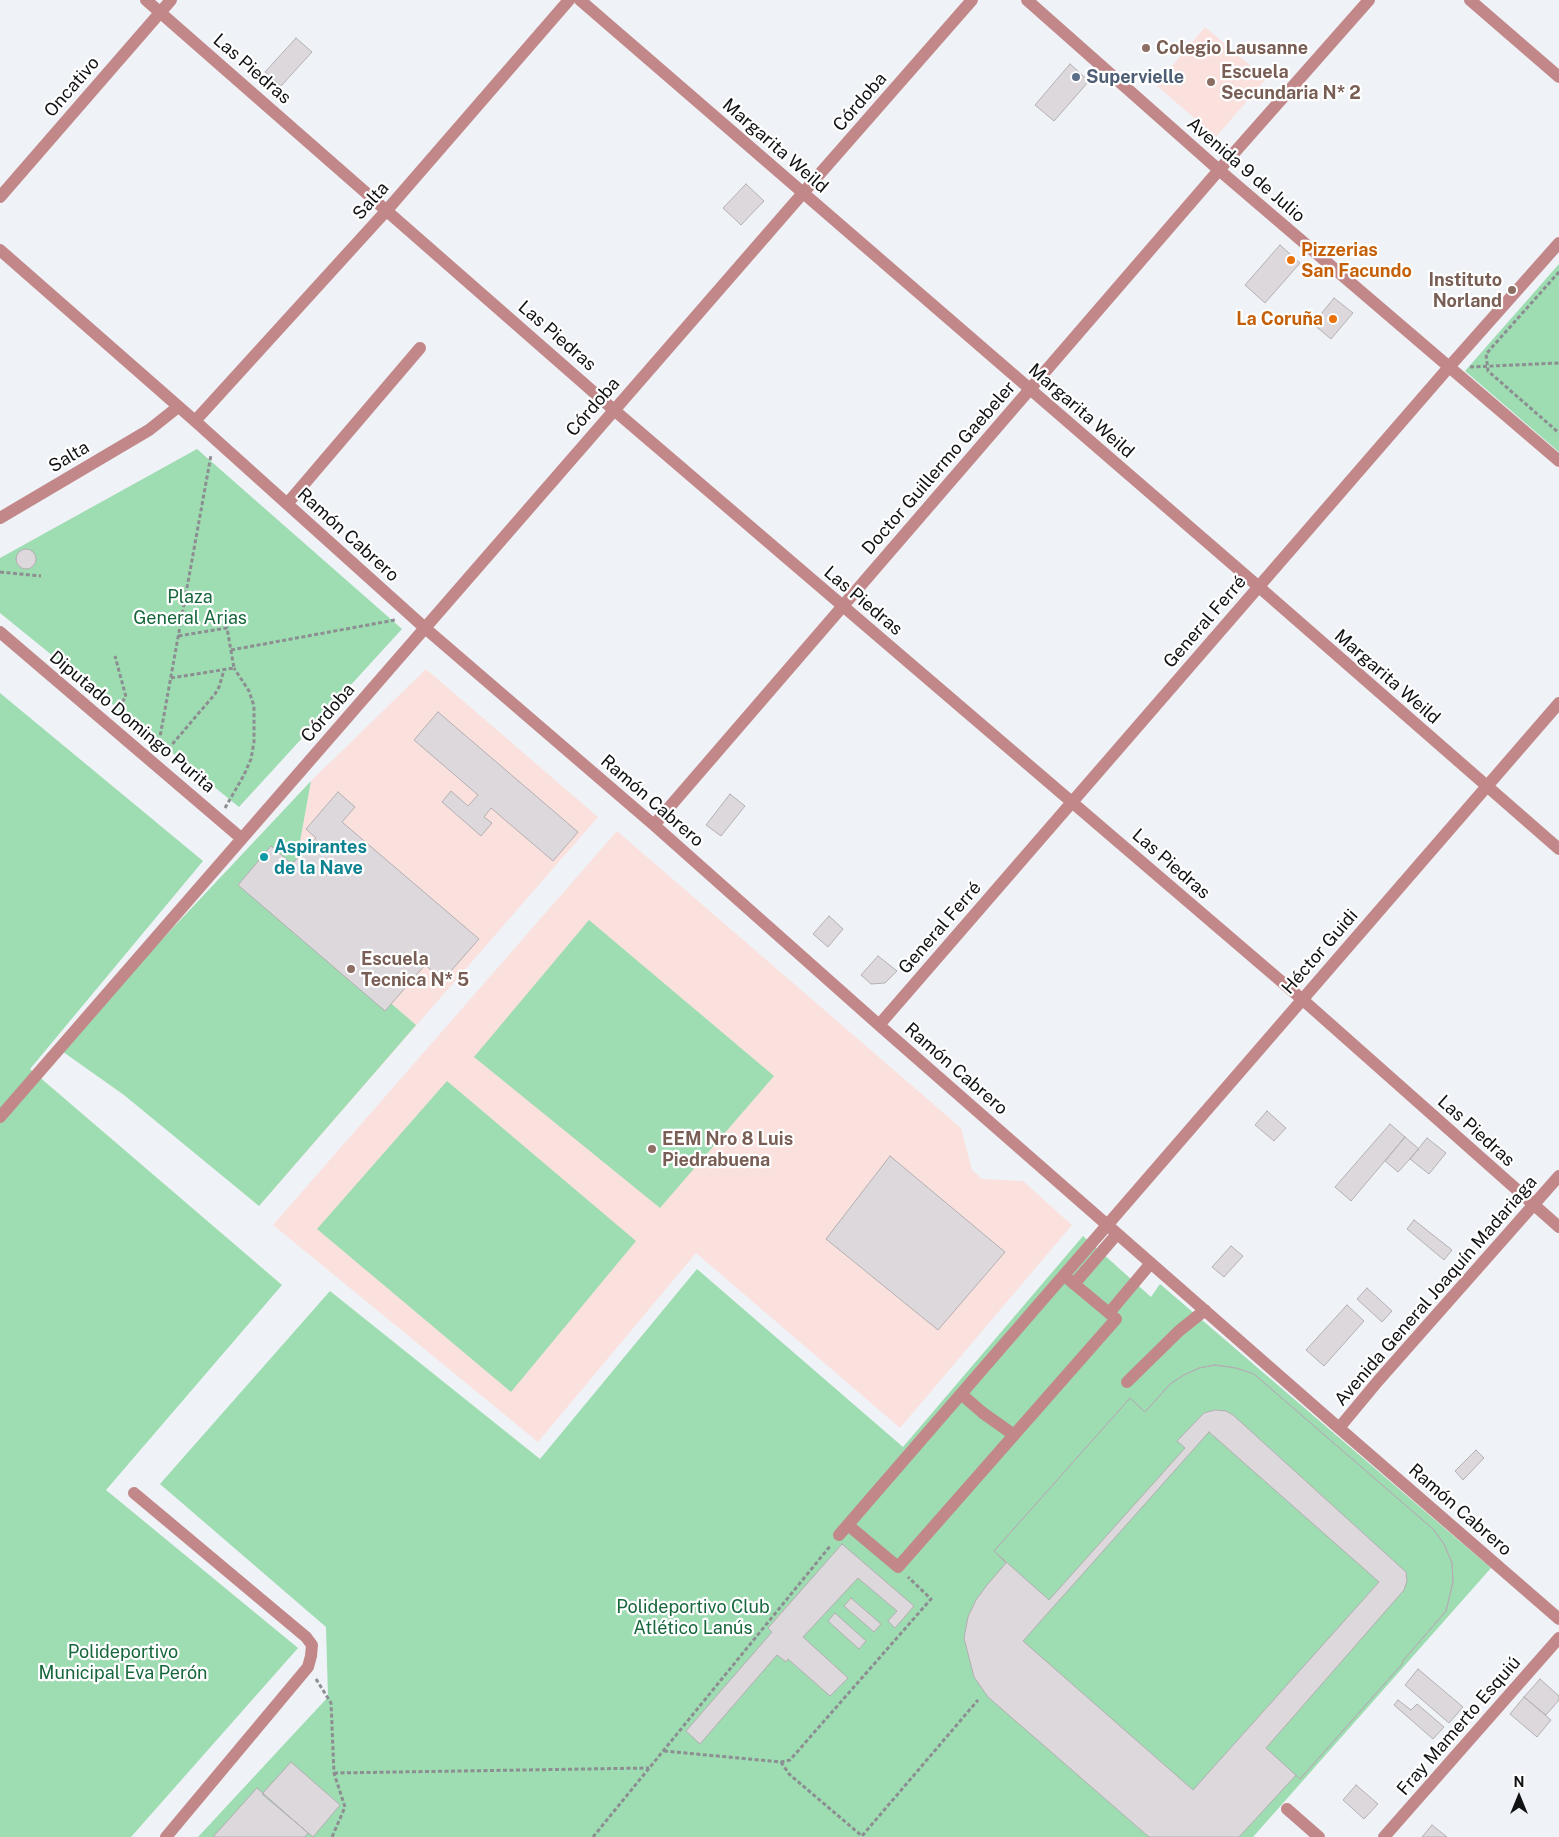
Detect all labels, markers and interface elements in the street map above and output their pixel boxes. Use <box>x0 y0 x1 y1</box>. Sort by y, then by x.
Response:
street label: Las Piedras <box>209 29 295 109</box>
place label: Colegio Lausanne <box>1156 37 1308 59</box>
marker: Colegio Lausanne <box>1140 42 1152 54</box>
street label: Oncativo <box>40 52 104 122</box>
place label: Escuela Secundaria N* 2 <box>1221 61 1361 104</box>
place label: Supervielle <box>1086 66 1184 88</box>
street label: Córdoba <box>829 68 891 136</box>
marker: Supervielle <box>1070 71 1082 83</box>
marker: Escuela Secundaria N* 2 <box>1205 76 1217 88</box>
street label: Margarita Weild <box>718 94 832 198</box>
street label: Avenida 9 de Julio <box>1183 113 1309 227</box>
street label: Salta <box>348 178 394 224</box>
place label: Pizzerias San Facundo <box>1301 239 1412 282</box>
marker: Pizzerias San Facundo <box>1285 254 1297 266</box>
place label: Instituto Norland <box>1428 269 1502 312</box>
marker: Instituto Norland <box>1506 284 1518 296</box>
street label: Las Piedras <box>514 296 600 376</box>
place label: La Coruña <box>1236 308 1323 330</box>
marker: La Coruña <box>1327 313 1339 325</box>
street label: Margarita Weild <box>1024 359 1138 463</box>
street label: Córdoba <box>562 373 624 441</box>
street label: Doctor Guillermo Gaebeler <box>858 377 1020 559</box>
street label: Salta <box>45 437 93 477</box>
street label: Ramón Cabrero <box>293 484 403 586</box>
street label: Las Piedras <box>819 562 907 640</box>
street label: General Ferré <box>1159 571 1251 673</box>
park label: Plaza General Arias <box>133 586 247 628</box>
street label: Margarita Weild <box>1330 625 1444 729</box>
street label: Diputado Domingo Purita <box>45 646 219 798</box>
street label: Córdoba <box>297 679 359 747</box>
street label: Ramón Cabrero <box>596 750 708 852</box>
street label: Las Piedras <box>1128 824 1214 904</box>
place label: Aspirantes de la Nave <box>274 836 367 879</box>
marker: Aspirantes de la Nave <box>258 851 270 863</box>
street label: General Ferré <box>894 877 986 979</box>
street label: Héctor Guidi <box>1277 905 1363 999</box>
place label: Escuela Tecnica N* 5 <box>361 948 469 991</box>
marker: Escuela Tecnica N* 5 <box>345 963 357 975</box>
street label: Ramón Cabrero <box>900 1018 1012 1120</box>
street label: Las Piedras <box>1433 1091 1519 1171</box>
place label: EEM Nro 8 Luis Piedrabuena <box>662 1128 793 1170</box>
marker: EEM Nro 8 Luis Piedrabuena <box>646 1143 658 1155</box>
street label: Avenida General Joaquín Madariaga <box>1330 1172 1542 1410</box>
street label: Ramón Cabrero <box>1404 1459 1516 1561</box>
park label: Polideportivo Club Atlético Lanús <box>616 1596 770 1638</box>
park label: Polideportivo Municipal Eva Perón <box>38 1641 208 1684</box>
street label: Fray Mamerto Esquiú <box>1393 1652 1525 1800</box>
north arrow <box>1494 1772 1544 1822</box>
text: N <box>1514 1774 1524 1790</box>

